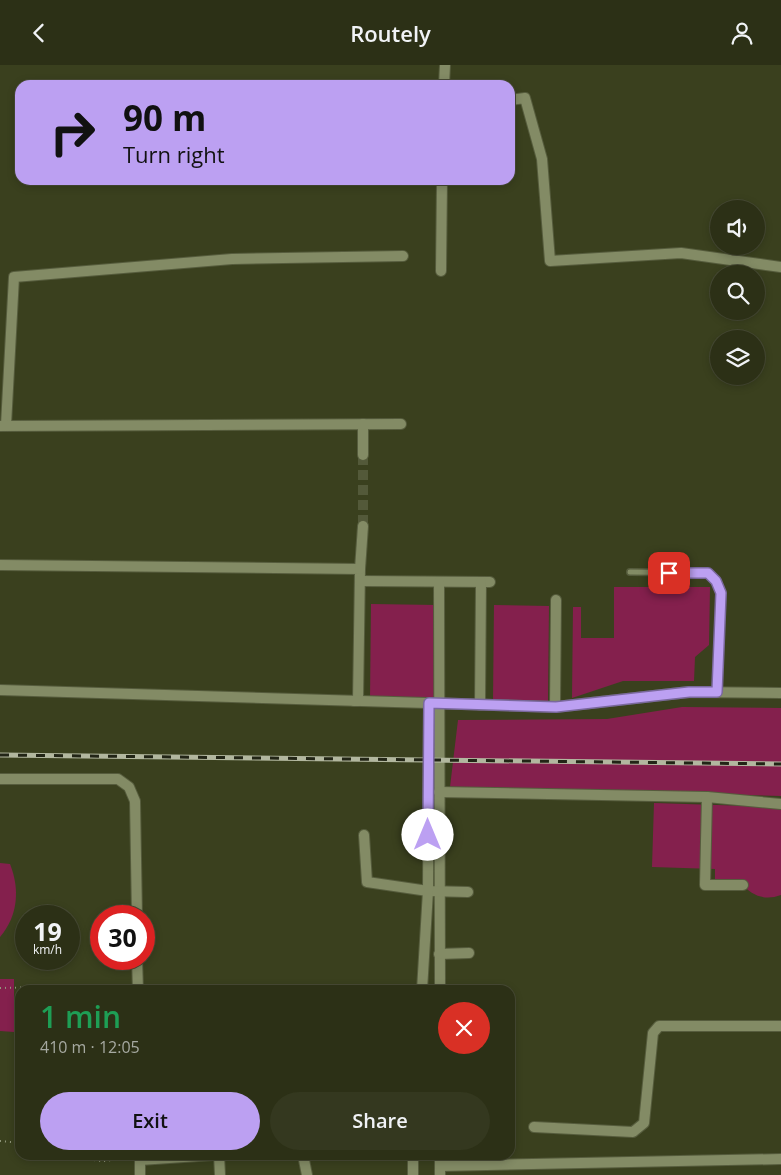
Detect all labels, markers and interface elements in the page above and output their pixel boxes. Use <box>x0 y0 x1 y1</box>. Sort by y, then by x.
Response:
text: Routely <box>350 18 431 48</box>
icon: back <box>25 19 53 47</box>
icon: person <box>728 19 756 47</box>
text: 90 m <box>123 94 206 141</box>
icon: right <box>40 100 105 165</box>
text: Turn right <box>123 139 225 169</box>
map controls <box>710 200 765 385</box>
button: sound <box>710 200 765 255</box>
button: search <box>710 265 765 320</box>
button: layers <box>710 330 765 385</box>
pin <box>648 552 690 594</box>
icon: arrive <box>655 559 683 587</box>
position arrow <box>401 808 453 860</box>
speed limit sign: 30 <box>90 905 155 970</box>
text: 19 <box>33 914 62 948</box>
text: km/h <box>33 941 62 958</box>
text: 1 min <box>40 996 121 1037</box>
button: close <box>438 1002 490 1054</box>
text: 410 m · 12:05 <box>40 1036 140 1058</box>
button: Exit <box>40 1092 260 1150</box>
button: Share <box>270 1092 490 1150</box>

